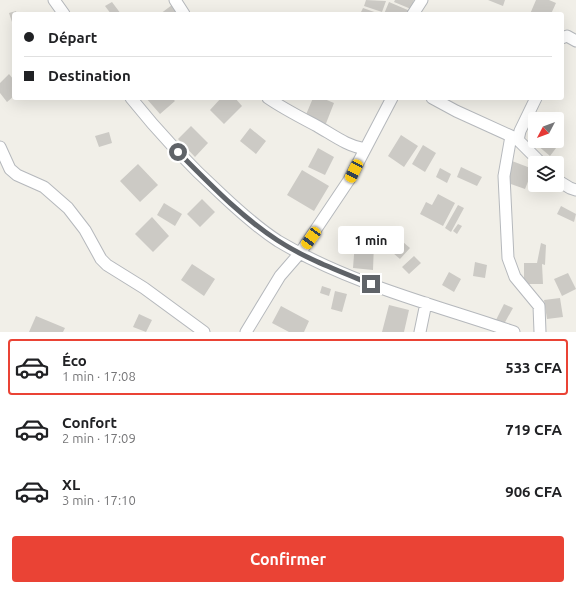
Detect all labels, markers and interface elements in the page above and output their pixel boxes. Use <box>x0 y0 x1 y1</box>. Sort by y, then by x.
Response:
text: Départ <box>48 29 97 46</box>
text: Destination <box>48 67 131 84</box>
north arrow <box>528 112 564 148</box>
map controls <box>528 112 564 192</box>
route start <box>169 143 187 161</box>
button: layers <box>528 156 564 192</box>
car <box>343 158 365 184</box>
car <box>299 225 323 251</box>
callout: 1 min <box>338 226 404 254</box>
text: 1 min <box>355 233 387 247</box>
route end <box>362 275 380 293</box>
icon: car <box>14 349 50 385</box>
text: Éco <box>62 352 87 369</box>
text: 533 CFA <box>505 359 562 376</box>
text: 1 min · 17:08 <box>62 369 136 383</box>
icon: car <box>14 411 50 447</box>
text: Confort <box>62 414 117 431</box>
text: 719 CFA <box>505 421 562 438</box>
text: 2 min · 17:09 <box>62 431 136 445</box>
icon: car <box>14 473 50 509</box>
text: XL <box>62 476 80 493</box>
text: 906 CFA <box>505 483 562 500</box>
text: 3 min · 17:10 <box>62 493 136 507</box>
button: Confirmer <box>12 536 564 582</box>

